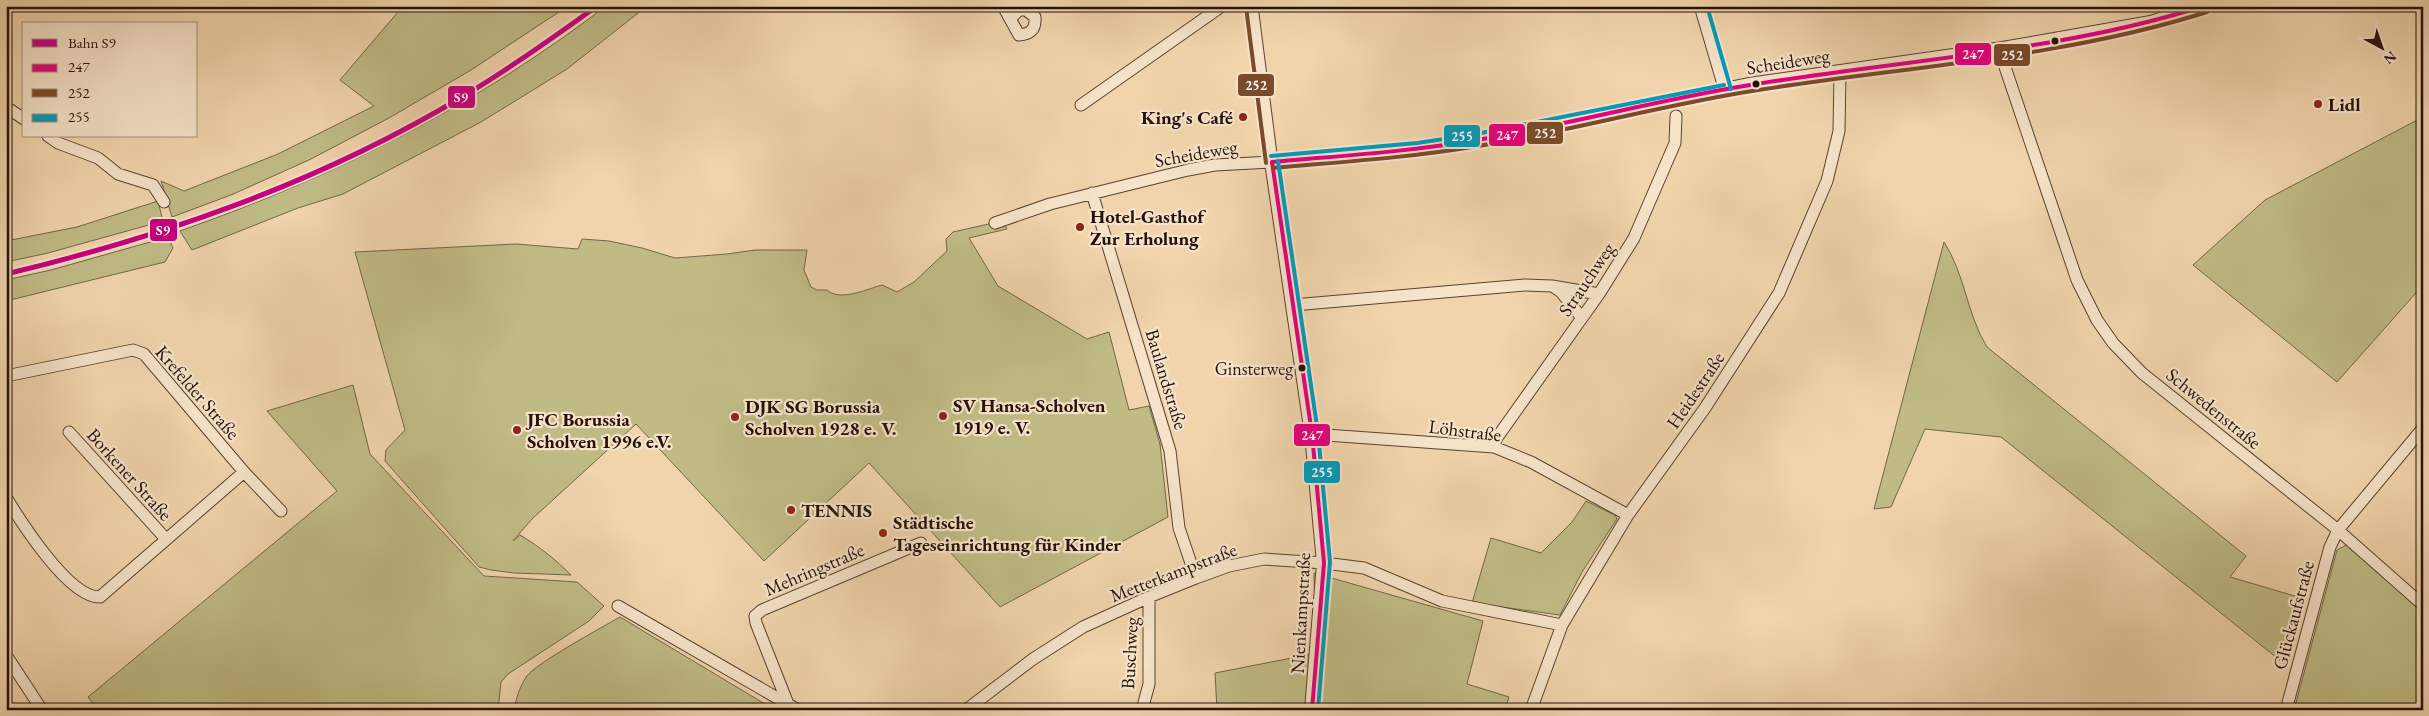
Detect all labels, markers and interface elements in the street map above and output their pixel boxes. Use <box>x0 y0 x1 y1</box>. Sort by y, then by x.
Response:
legend <box>22 22 198 138</box>
north arrow <box>2356 22 2406 72</box>
text: Bahn S9 <box>68 33 116 52</box>
unlabelled marker <box>2050 36 2060 46</box>
street label: Scheideweg <box>1745 42 1832 80</box>
line badge: 247 <box>1954 42 1992 66</box>
line badge: 252 <box>1993 43 2031 67</box>
text: 247 <box>1962 45 1985 63</box>
text: 252 <box>2001 46 2024 64</box>
text: N <box>2380 47 2400 69</box>
text: 247 <box>68 57 90 76</box>
line badge: 252 <box>1237 73 1275 97</box>
text: 252 <box>1245 76 1268 94</box>
unlabelled marker <box>1751 79 1761 89</box>
text: 252 <box>68 83 90 102</box>
line badge: S9 <box>447 85 476 109</box>
text: S9 <box>454 88 469 106</box>
place label: Lidl <box>2328 92 2361 117</box>
marker: Lidl <box>2312 98 2324 110</box>
place label: King's Café <box>1141 105 1233 130</box>
text: 255 <box>68 107 90 126</box>
marker: King's Café <box>1237 111 1249 123</box>
line badge: 252 <box>1526 121 1564 145</box>
line badge: 247 <box>1488 123 1526 147</box>
line badge: 255 <box>1443 124 1481 148</box>
text: 252 <box>1534 124 1557 142</box>
text: 247 <box>1496 126 1519 144</box>
text: 255 <box>1451 127 1473 145</box>
street label: Scheideweg <box>1153 134 1240 173</box>
place label: Hotel-Gasthof Zur Erholung <box>1090 204 1206 251</box>
line badge: S9 <box>149 218 178 242</box>
text: S9 <box>156 221 171 239</box>
marker: Hotel-Gasthof Zur Erholung <box>1074 221 1086 233</box>
street label: Strauchweg <box>1553 237 1621 321</box>
street label: Baulandstraße <box>1139 326 1194 432</box>
street label: Krefelder Straße <box>150 340 245 445</box>
street label: Heidestraße <box>1661 347 1730 434</box>
place label: Ginsterweg <box>1215 357 1293 380</box>
street label: Schwedenstraße <box>2161 362 2267 455</box>
marker: Ginsterweg <box>1297 363 1307 373</box>
place label: SV Hansa-Scholven 1919 e. V. <box>953 393 1106 440</box>
place label: DJK SG Borussia Scholven 1928 e. V. <box>745 394 897 441</box>
place label: JFC Borussia Scholven 1996 e.V. <box>525 407 671 454</box>
marker: SV Hansa-Scholven 1919 e. V. <box>937 410 949 422</box>
marker: DJK SG Borussia Scholven 1928 e. V. <box>729 411 741 423</box>
street label: Löhstraße <box>1427 414 1503 447</box>
street label: Borkener Straße <box>81 423 178 526</box>
line badge: 247 <box>1293 423 1331 447</box>
marker: JFC Borussia Scholven 1996 e.V. <box>511 424 523 436</box>
text: 247 <box>1301 426 1324 444</box>
line badge: 255 <box>1303 460 1341 484</box>
text: 255 <box>1311 463 1333 481</box>
place label: TENNIS <box>801 498 872 523</box>
marker: TENNIS <box>785 504 797 516</box>
place label: Städtische Tageseinrichtung für Kinder <box>893 510 1121 557</box>
marker: Städtische Tageseinrichtung für Kinder <box>877 527 889 539</box>
street label: Mehringstraße <box>760 537 868 602</box>
street label: Metterkampstraße <box>1106 537 1240 608</box>
street label: Nienkampstraße <box>1285 552 1316 674</box>
street label: Glückaufstraße <box>2267 558 2320 672</box>
street label: Buschweg <box>1115 615 1144 690</box>

